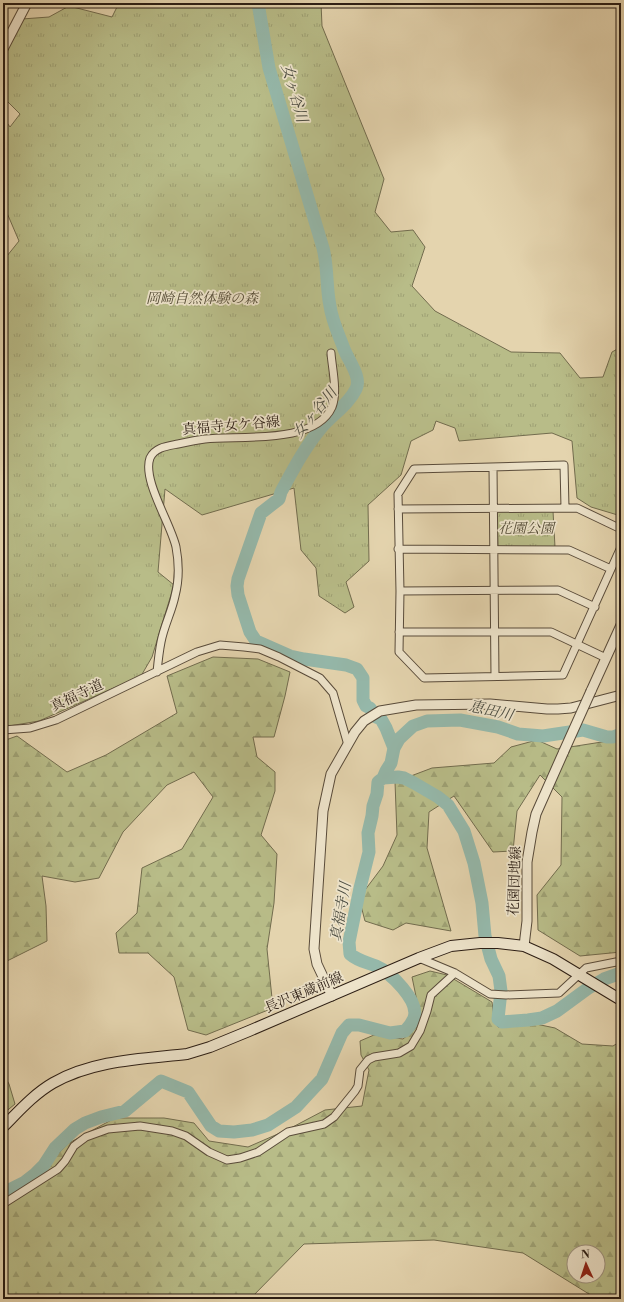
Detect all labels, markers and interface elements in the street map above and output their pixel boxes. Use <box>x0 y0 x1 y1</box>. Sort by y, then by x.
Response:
water label: 女ヶ谷川 <box>277 62 312 126</box>
park label: 岡崎自然体験の森 <box>146 290 260 308</box>
water label: 女ヶ谷川 <box>289 382 343 442</box>
street label: 真福寺女ケ谷線 <box>181 413 281 439</box>
park label: 花園公園 <box>498 520 556 538</box>
street label: 真福寺道 <box>48 676 106 716</box>
water label: 恵田川 <box>467 697 517 726</box>
street label: 花園団地線 <box>505 846 525 916</box>
water label: 真福寺川 <box>326 879 356 943</box>
street label: 長沢東蔵前線 <box>262 968 346 1018</box>
north arrow <box>566 1244 606 1284</box>
text: N <box>581 1248 591 1262</box>

